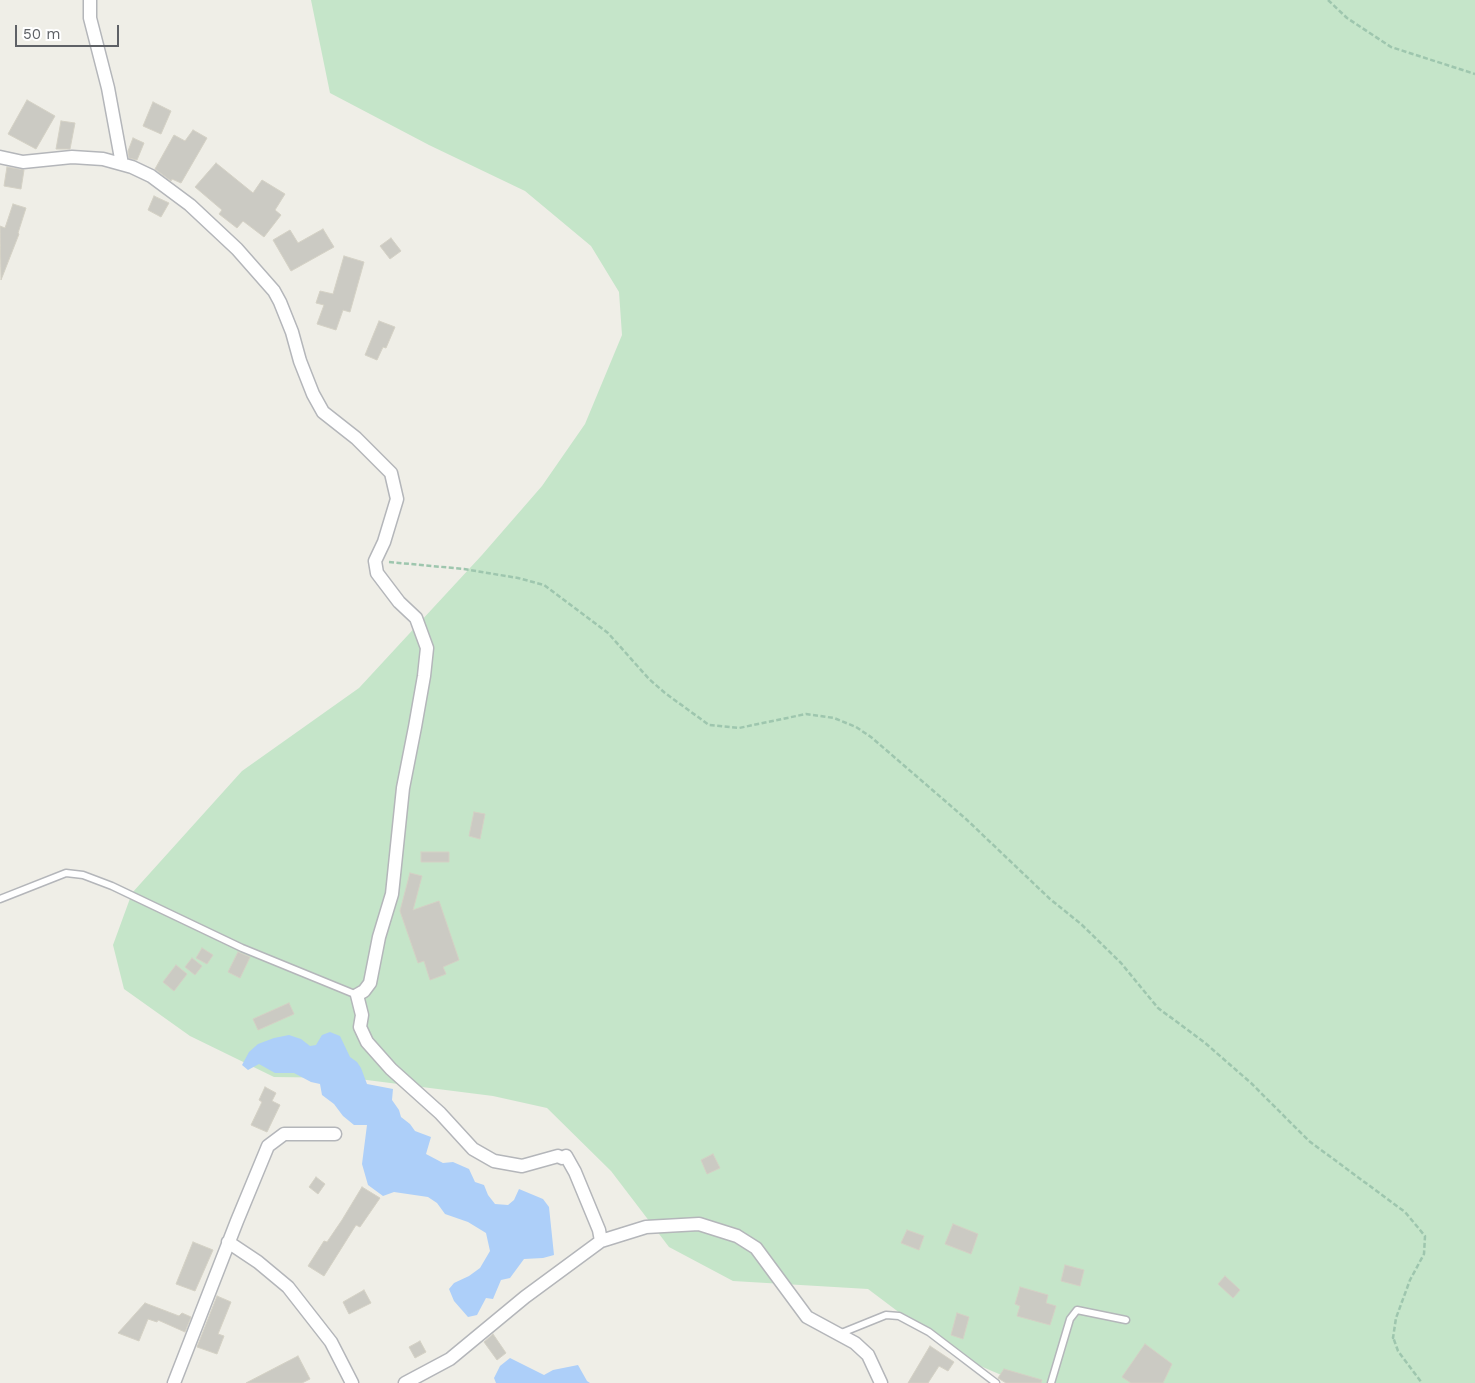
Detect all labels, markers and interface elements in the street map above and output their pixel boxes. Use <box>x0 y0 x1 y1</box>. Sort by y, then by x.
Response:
scale bar <box>18 15 121 47</box>
text: 50 m <box>23 25 60 43</box>

